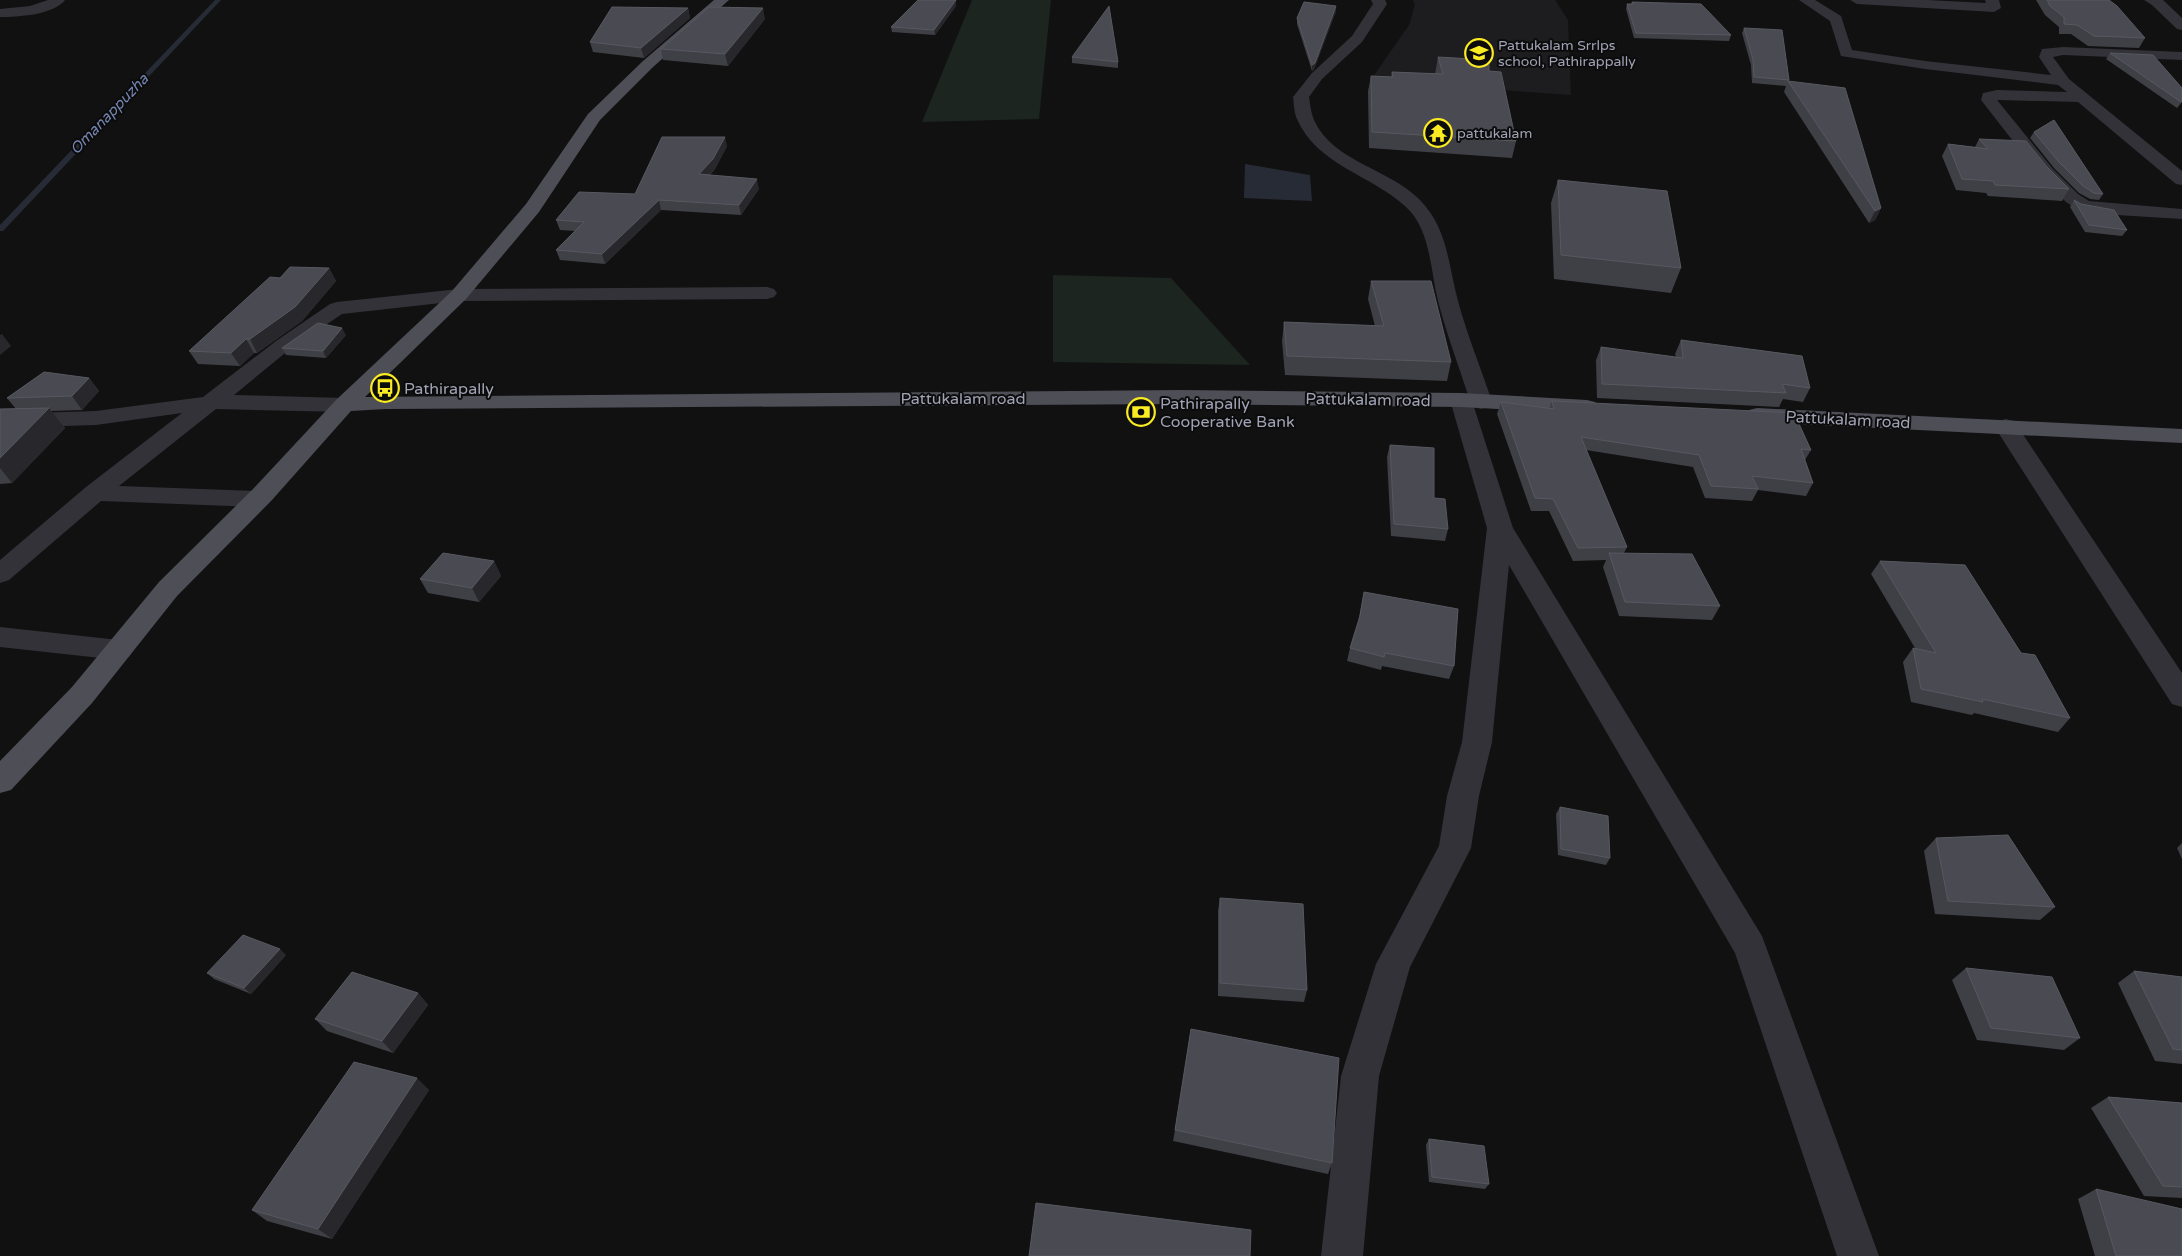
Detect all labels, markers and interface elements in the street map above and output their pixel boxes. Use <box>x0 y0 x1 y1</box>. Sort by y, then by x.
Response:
place label: Pattukalam Srrlps school, Pathirappally <box>1498 37 1636 70</box>
school or university icon: Pattukalam Srrlps school, Pathirappally <box>1464 38 1494 68</box>
water label: Omanappuzha <box>66 70 152 158</box>
temple icon: pattukalam <box>1423 118 1453 148</box>
place label: pattukalam <box>1457 125 1532 142</box>
bus stop icon: Pathirapally <box>370 373 400 403</box>
place label: Pathirapally <box>404 379 494 399</box>
street label: Pattukalam road <box>900 389 1026 409</box>
street label: Pattukalam road <box>1305 389 1431 411</box>
place label: Pathirapally Cooperative Bank <box>1160 394 1295 432</box>
bank icon: Pathirapally Cooperative Bank <box>1126 397 1156 427</box>
street label: Pattukalam road <box>1785 407 1911 433</box>

